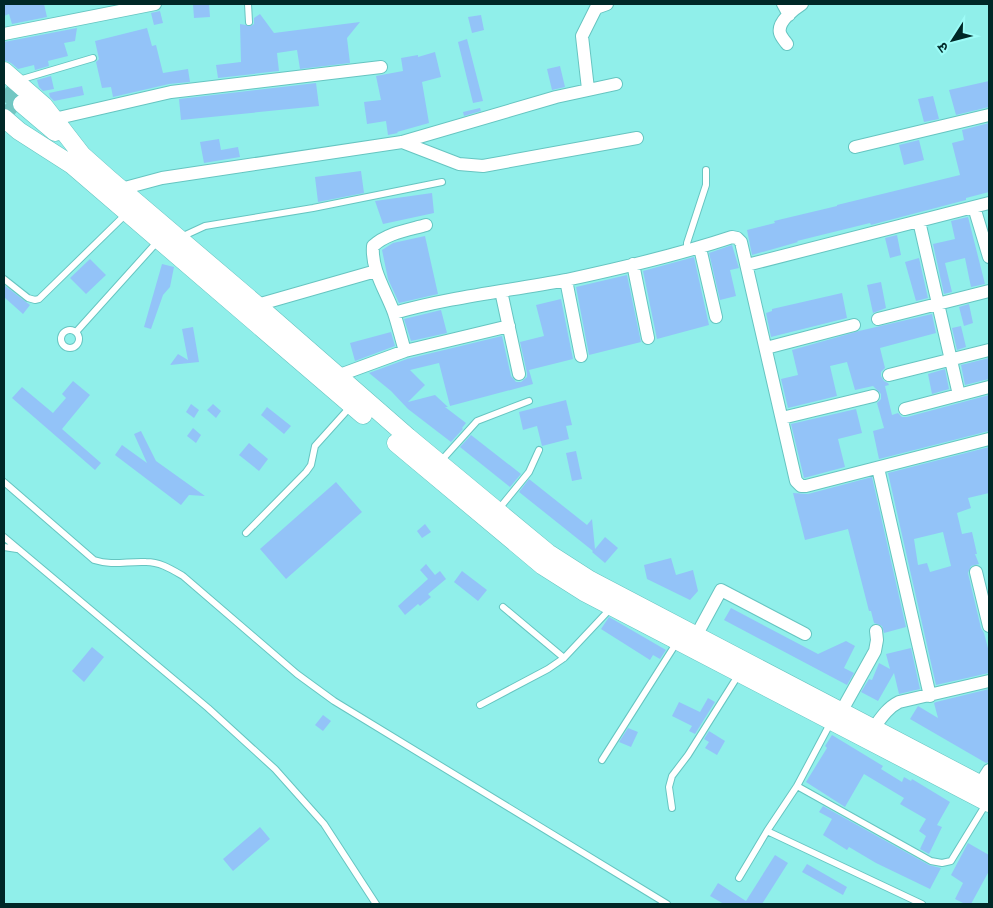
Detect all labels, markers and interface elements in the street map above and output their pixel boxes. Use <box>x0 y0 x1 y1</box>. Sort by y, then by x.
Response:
north arrow <box>928 15 978 65</box>
text: उ <box>932 38 952 57</box>

